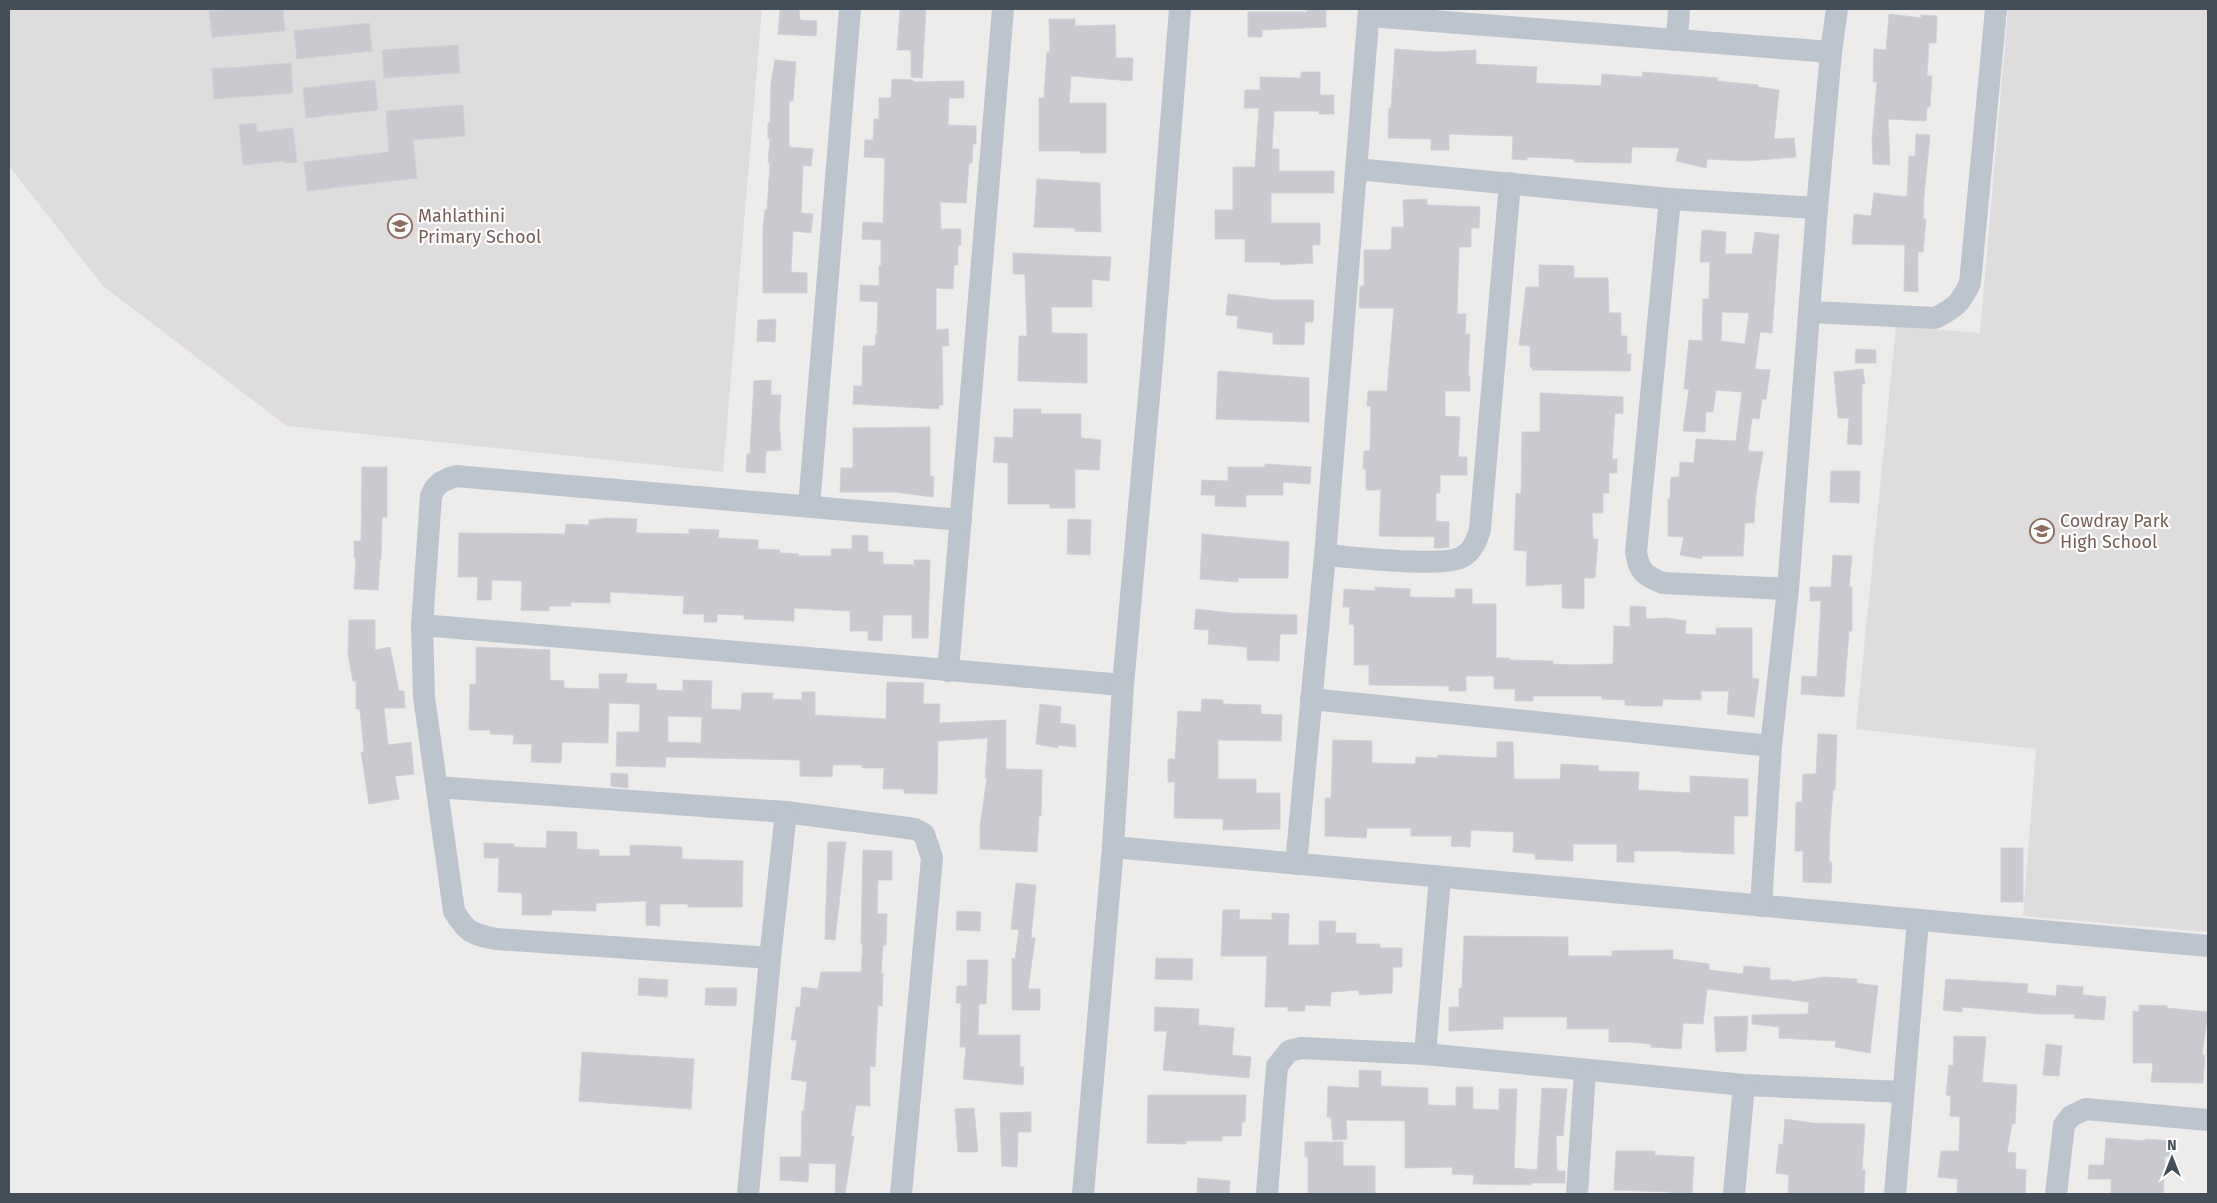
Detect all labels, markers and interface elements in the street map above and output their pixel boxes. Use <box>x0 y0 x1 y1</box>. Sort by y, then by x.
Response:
place label: Mahlathini Primary School <box>418 205 541 248</box>
school or university icon: Mahlathini Primary School <box>387 213 413 239</box>
place label: Cowdray Park High School <box>2060 510 2170 553</box>
school or university icon: Cowdray Park High School <box>2029 518 2055 544</box>
north arrow <box>2147 1133 2197 1183</box>
text: N <box>2167 1137 2177 1154</box>

